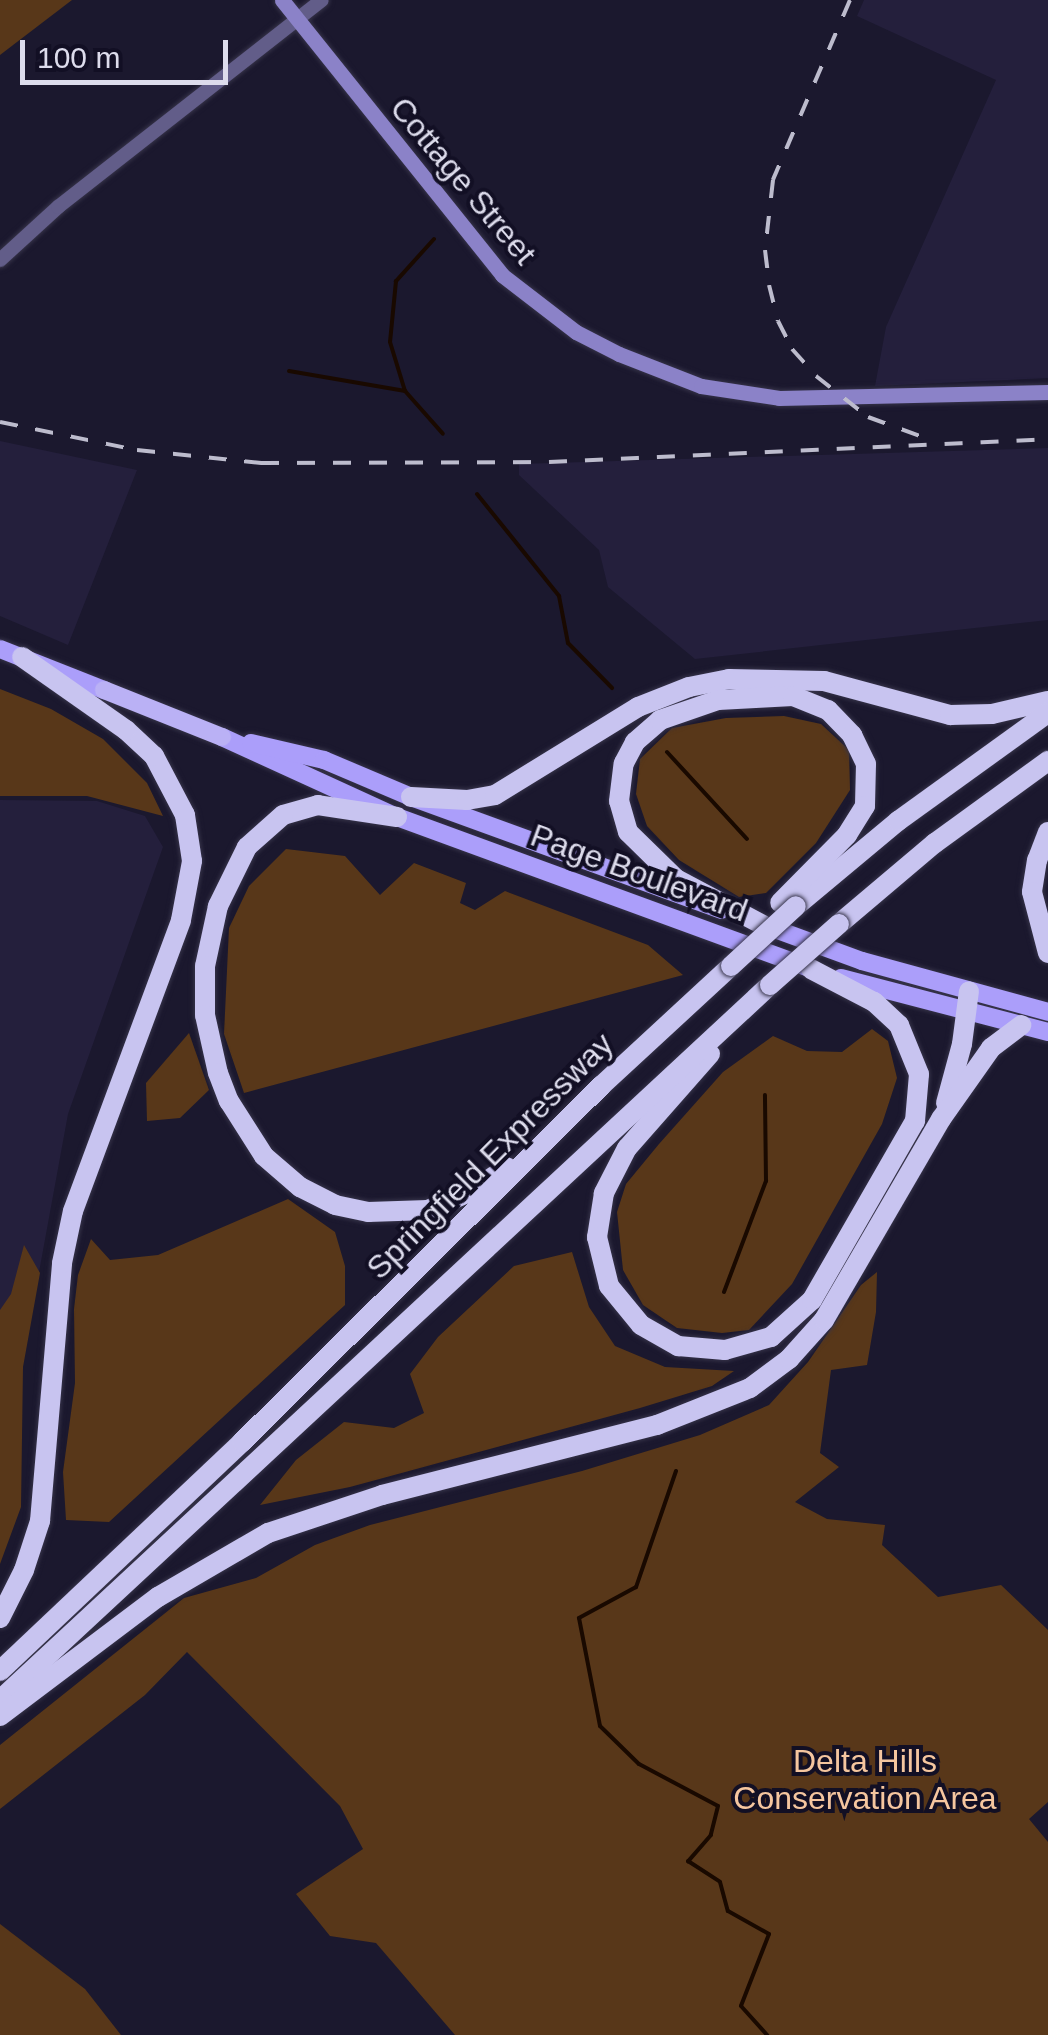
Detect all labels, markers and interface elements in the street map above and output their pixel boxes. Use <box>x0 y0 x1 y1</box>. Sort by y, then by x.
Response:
scale bar <box>25 20 232 82</box>
text: 100 m <box>37 41 120 74</box>
street label: Cottage Street <box>382 90 544 272</box>
street label: Page Boulevard <box>525 816 753 930</box>
street label: Springfield Expressway <box>359 1025 621 1287</box>
park label: Delta Hills Conservation Area <box>732 1743 998 1818</box>

